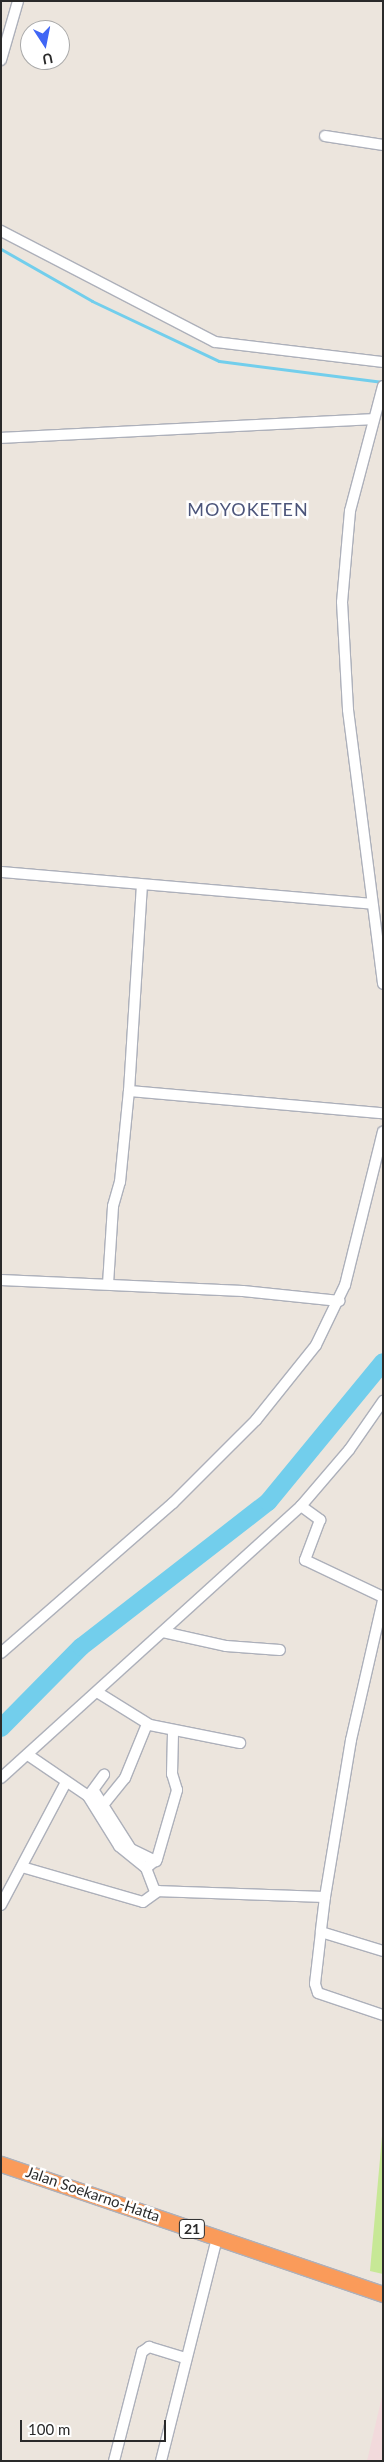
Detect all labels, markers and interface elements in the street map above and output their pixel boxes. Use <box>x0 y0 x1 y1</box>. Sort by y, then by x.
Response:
north arrow <box>20 20 70 70</box>
text: U <box>41 50 54 69</box>
district label: MOYOKETEN <box>186 498 310 520</box>
street label: Jalan Soekarno-Hatta <box>24 2163 162 2225</box>
road number: 21 <box>178 2218 206 2240</box>
scale bar <box>22 2410 169 2442</box>
text: 100 m <box>28 2420 70 2438</box>

